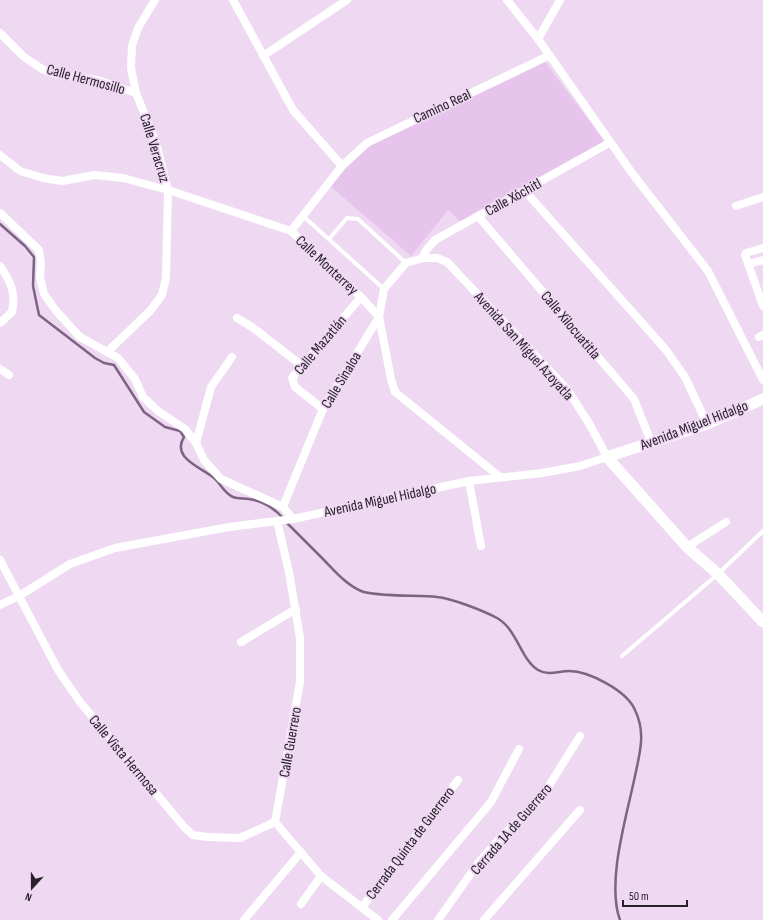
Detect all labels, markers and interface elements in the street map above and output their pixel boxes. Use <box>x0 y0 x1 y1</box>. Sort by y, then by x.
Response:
street label: Calle Hermosillo <box>44 60 127 99</box>
street label: Camino Real <box>410 85 474 128</box>
street label: Calle Veracruz <box>135 112 174 185</box>
street label: Calle Xóchitl <box>482 174 545 221</box>
street label: Calle Monterrey <box>291 231 362 299</box>
street label: Avenida San Miguel Azoyatla <box>469 287 578 405</box>
street label: Calle Xilocuatitla <box>537 287 605 364</box>
street label: Calle Mazatlán <box>290 312 351 379</box>
street label: Calle Sinaloa <box>317 348 366 412</box>
street label: Avenida Miguel Hidalgo <box>637 396 751 455</box>
street label: Avenida Miguel Hidalgo <box>321 479 438 522</box>
street label: Calle Guerrero <box>275 705 306 779</box>
street label: Calle Vista Hermosa <box>84 711 163 800</box>
street label: Cerrada 1A de Guerrero <box>466 780 556 879</box>
street label: Cerrada Quinta de Guerrero <box>362 783 459 904</box>
north arrow <box>12 868 52 908</box>
scale bar <box>623 882 687 908</box>
text: 50 m <box>629 889 649 904</box>
text: N <box>23 890 34 904</box>

